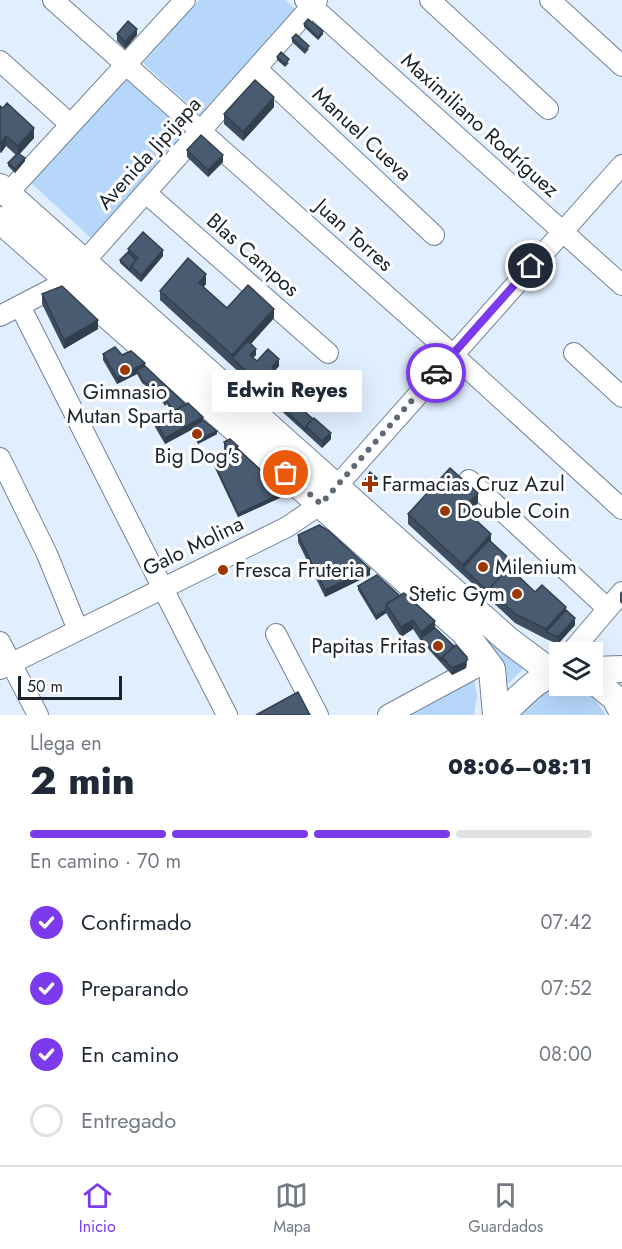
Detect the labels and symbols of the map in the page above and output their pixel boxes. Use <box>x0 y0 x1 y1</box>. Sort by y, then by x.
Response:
street label: Maximiliano Rodríguez <box>394 46 566 204</box>
street label: Manuel Cueva <box>306 80 418 188</box>
street label: Avenida Jipijapa <box>90 90 208 216</box>
street label: Juan Torres <box>306 190 400 278</box>
street label: Blas Campos <box>200 206 306 304</box>
pin <box>505 240 556 291</box>
courier <box>406 343 466 403</box>
marker: Gimnasio Mutan Sparta <box>118 363 132 377</box>
callout: Edwin Reyes <box>211 371 361 413</box>
place label: Gimnasio Mutan Sparta <box>67 377 183 431</box>
marker: Big Dog's <box>190 427 204 441</box>
place label: Big Dog's <box>155 441 239 471</box>
pin <box>260 447 311 498</box>
place label: Farmacias Cruz Azul <box>382 469 565 499</box>
marker: Farmacias Cruz Azul <box>363 477 377 491</box>
place label: Double Coin <box>457 496 570 526</box>
marker: Double Coin <box>438 504 452 518</box>
street label: Galo Molina <box>137 509 249 583</box>
place label: Milenium <box>495 552 577 582</box>
place label: Fresca Fruteria <box>235 555 365 585</box>
marker: Milenium <box>476 560 490 574</box>
marker: Fresca Fruteria <box>216 563 230 577</box>
place label: Stetic Gym <box>409 579 505 609</box>
marker: Stetic Gym <box>510 587 524 601</box>
place label: Papitas Fritas <box>311 631 426 661</box>
marker: Papitas Fritas <box>431 639 445 653</box>
scale bar <box>18 673 122 700</box>

